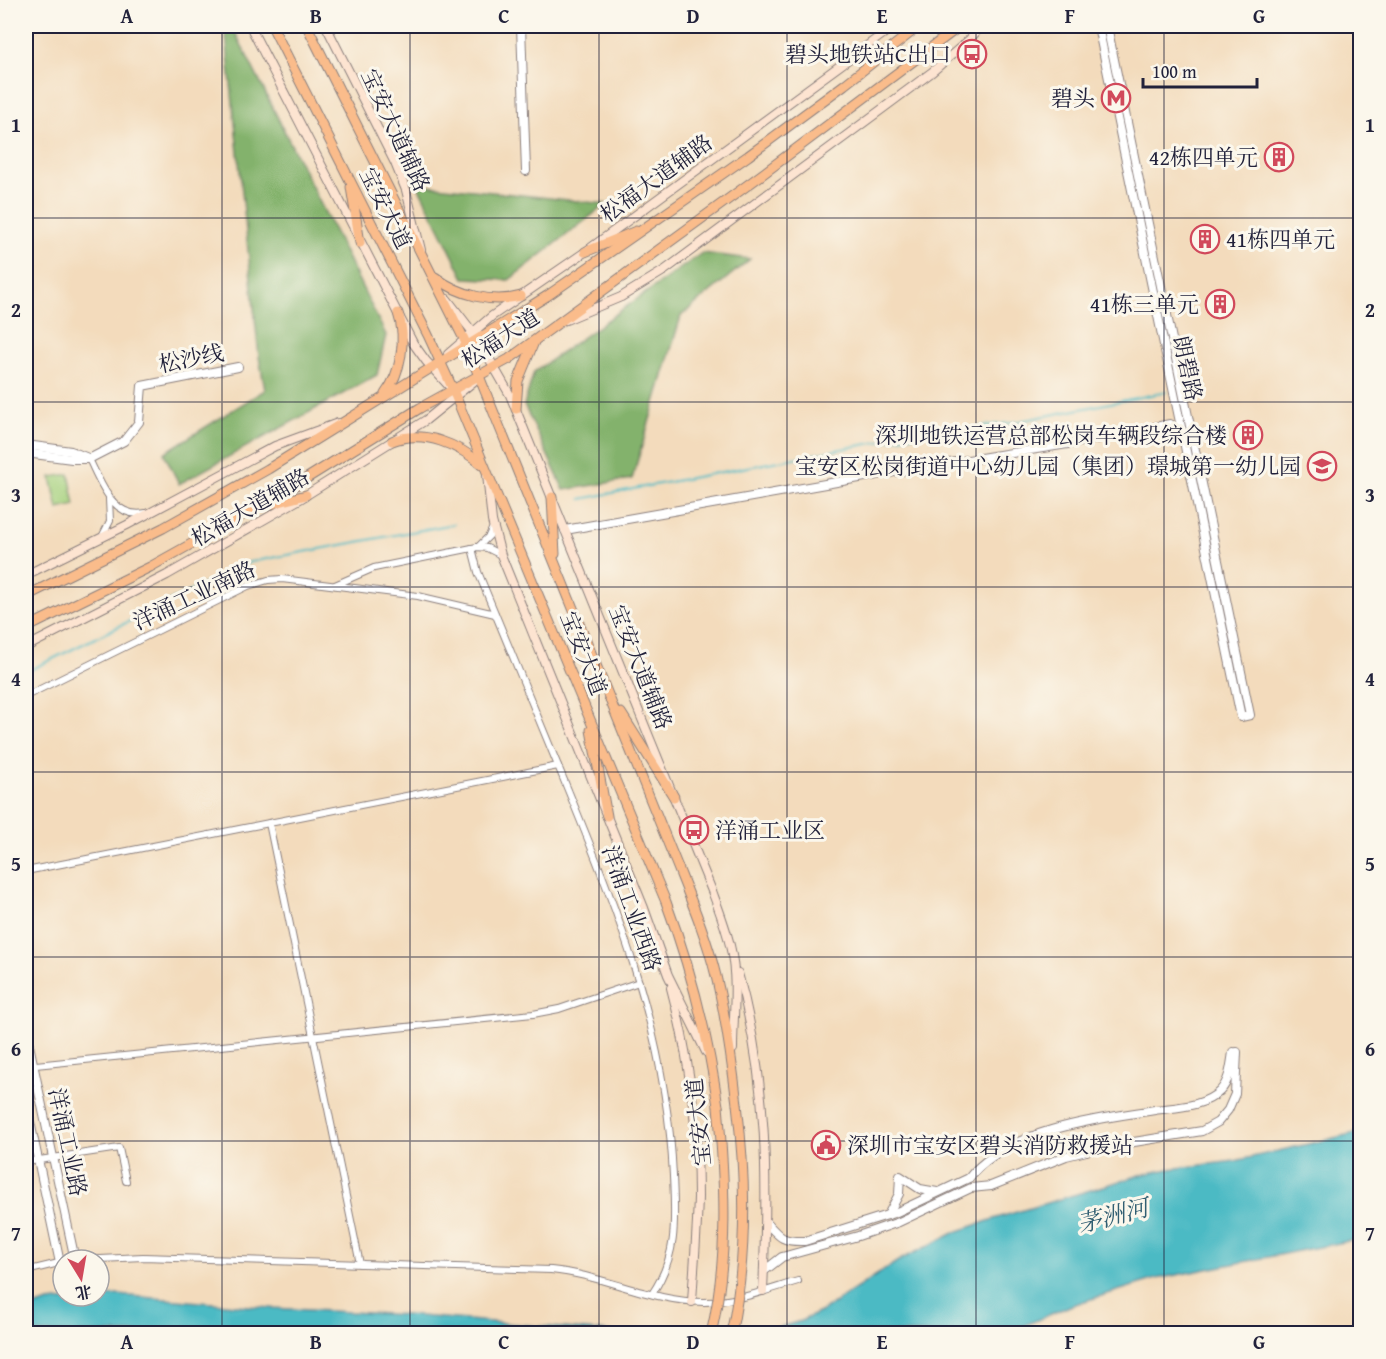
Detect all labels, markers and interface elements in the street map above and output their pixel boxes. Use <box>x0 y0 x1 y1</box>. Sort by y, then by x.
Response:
text: A <box>121 1 134 30</box>
text: B <box>310 1 322 30</box>
text: C <box>498 1 510 30</box>
text: D <box>686 1 700 30</box>
text: E <box>877 1 888 30</box>
text: F <box>1065 1 1075 30</box>
text: G <box>1253 1 1265 30</box>
place label: 碧头地铁站C出口 <box>785 38 951 70</box>
bus stop icon: 碧头地铁站C出口 <box>956 38 988 70</box>
scale bar <box>1143 51 1257 89</box>
text: 100 m <box>1152 58 1197 85</box>
street label: 宝安大道辅路 <box>354 63 438 197</box>
place label: 碧头 <box>1051 82 1095 114</box>
metro station icon: 碧头 <box>1100 82 1132 114</box>
text: 1 <box>11 110 21 139</box>
text: 1 <box>1365 110 1375 139</box>
street label: 松福大道辅路 <box>593 126 719 230</box>
place label: 42栋四单元 <box>1149 141 1258 173</box>
building icon: 42栋四单元 <box>1263 141 1295 173</box>
street label: 宝安大道 <box>352 162 420 254</box>
building icon: 41栋四单元 <box>1189 223 1221 255</box>
place label: 41栋四单元 <box>1226 223 1335 255</box>
place label: 41栋三单元 <box>1090 288 1199 320</box>
building icon: 41栋三单元 <box>1204 288 1236 320</box>
text: 2 <box>11 295 21 324</box>
text: 2 <box>1365 295 1375 324</box>
street label: 松福大道 <box>454 301 546 375</box>
street label: 朗碧路 <box>1165 332 1211 404</box>
street label: 松沙线 <box>156 336 226 380</box>
place label: 深圳地铁运营总部松岗车辆段综合楼 <box>875 419 1227 451</box>
building icon: 深圳地铁运营总部松岗车辆段综合楼 <box>1232 419 1264 451</box>
place label: 宝安区松岗街道中心幼儿园（集团）璟城第一幼儿园 <box>795 450 1301 482</box>
school or university icon: 宝安区松岗街道中心幼儿园（集团）璟城第一幼儿园 <box>1306 450 1338 482</box>
street label: 松福大道辅路 <box>185 460 315 554</box>
text: 3 <box>11 480 21 509</box>
text: 3 <box>1365 480 1375 509</box>
street label: 洋涌工业南路 <box>127 553 261 637</box>
street label: 宝安大道辅路 <box>601 600 681 734</box>
street label: 宝安大道 <box>553 606 615 700</box>
text: 4 <box>11 664 21 693</box>
text: 4 <box>1365 664 1375 693</box>
bus stop icon: 洋涌工业区 <box>678 814 710 846</box>
place label: 洋涌工业区 <box>715 814 825 846</box>
street label: 洋涌工业西路 <box>594 841 670 975</box>
text: 5 <box>11 849 21 878</box>
text: 5 <box>1365 849 1375 878</box>
text: 6 <box>11 1034 21 1063</box>
text: 6 <box>1365 1034 1375 1063</box>
street label: 宝安大道 <box>677 1077 719 1167</box>
street label: 洋涌工业路 <box>41 1085 95 1199</box>
public building icon: 深圳市宝安区碧头消防救援站 <box>810 1129 842 1161</box>
place label: 深圳市宝安区碧头消防救援站 <box>847 1129 1133 1161</box>
water label: 茅洲河 <box>1074 1189 1156 1241</box>
text: 7 <box>11 1218 21 1247</box>
text: 7 <box>1365 1218 1375 1247</box>
north arrow <box>51 1248 111 1308</box>
text: 北 <box>74 1279 94 1306</box>
text: A <box>121 1327 134 1356</box>
text: B <box>310 1327 322 1356</box>
text: C <box>498 1327 510 1356</box>
text: D <box>686 1327 700 1356</box>
text: E <box>877 1327 888 1356</box>
text: F <box>1065 1327 1075 1356</box>
text: G <box>1253 1327 1265 1356</box>

